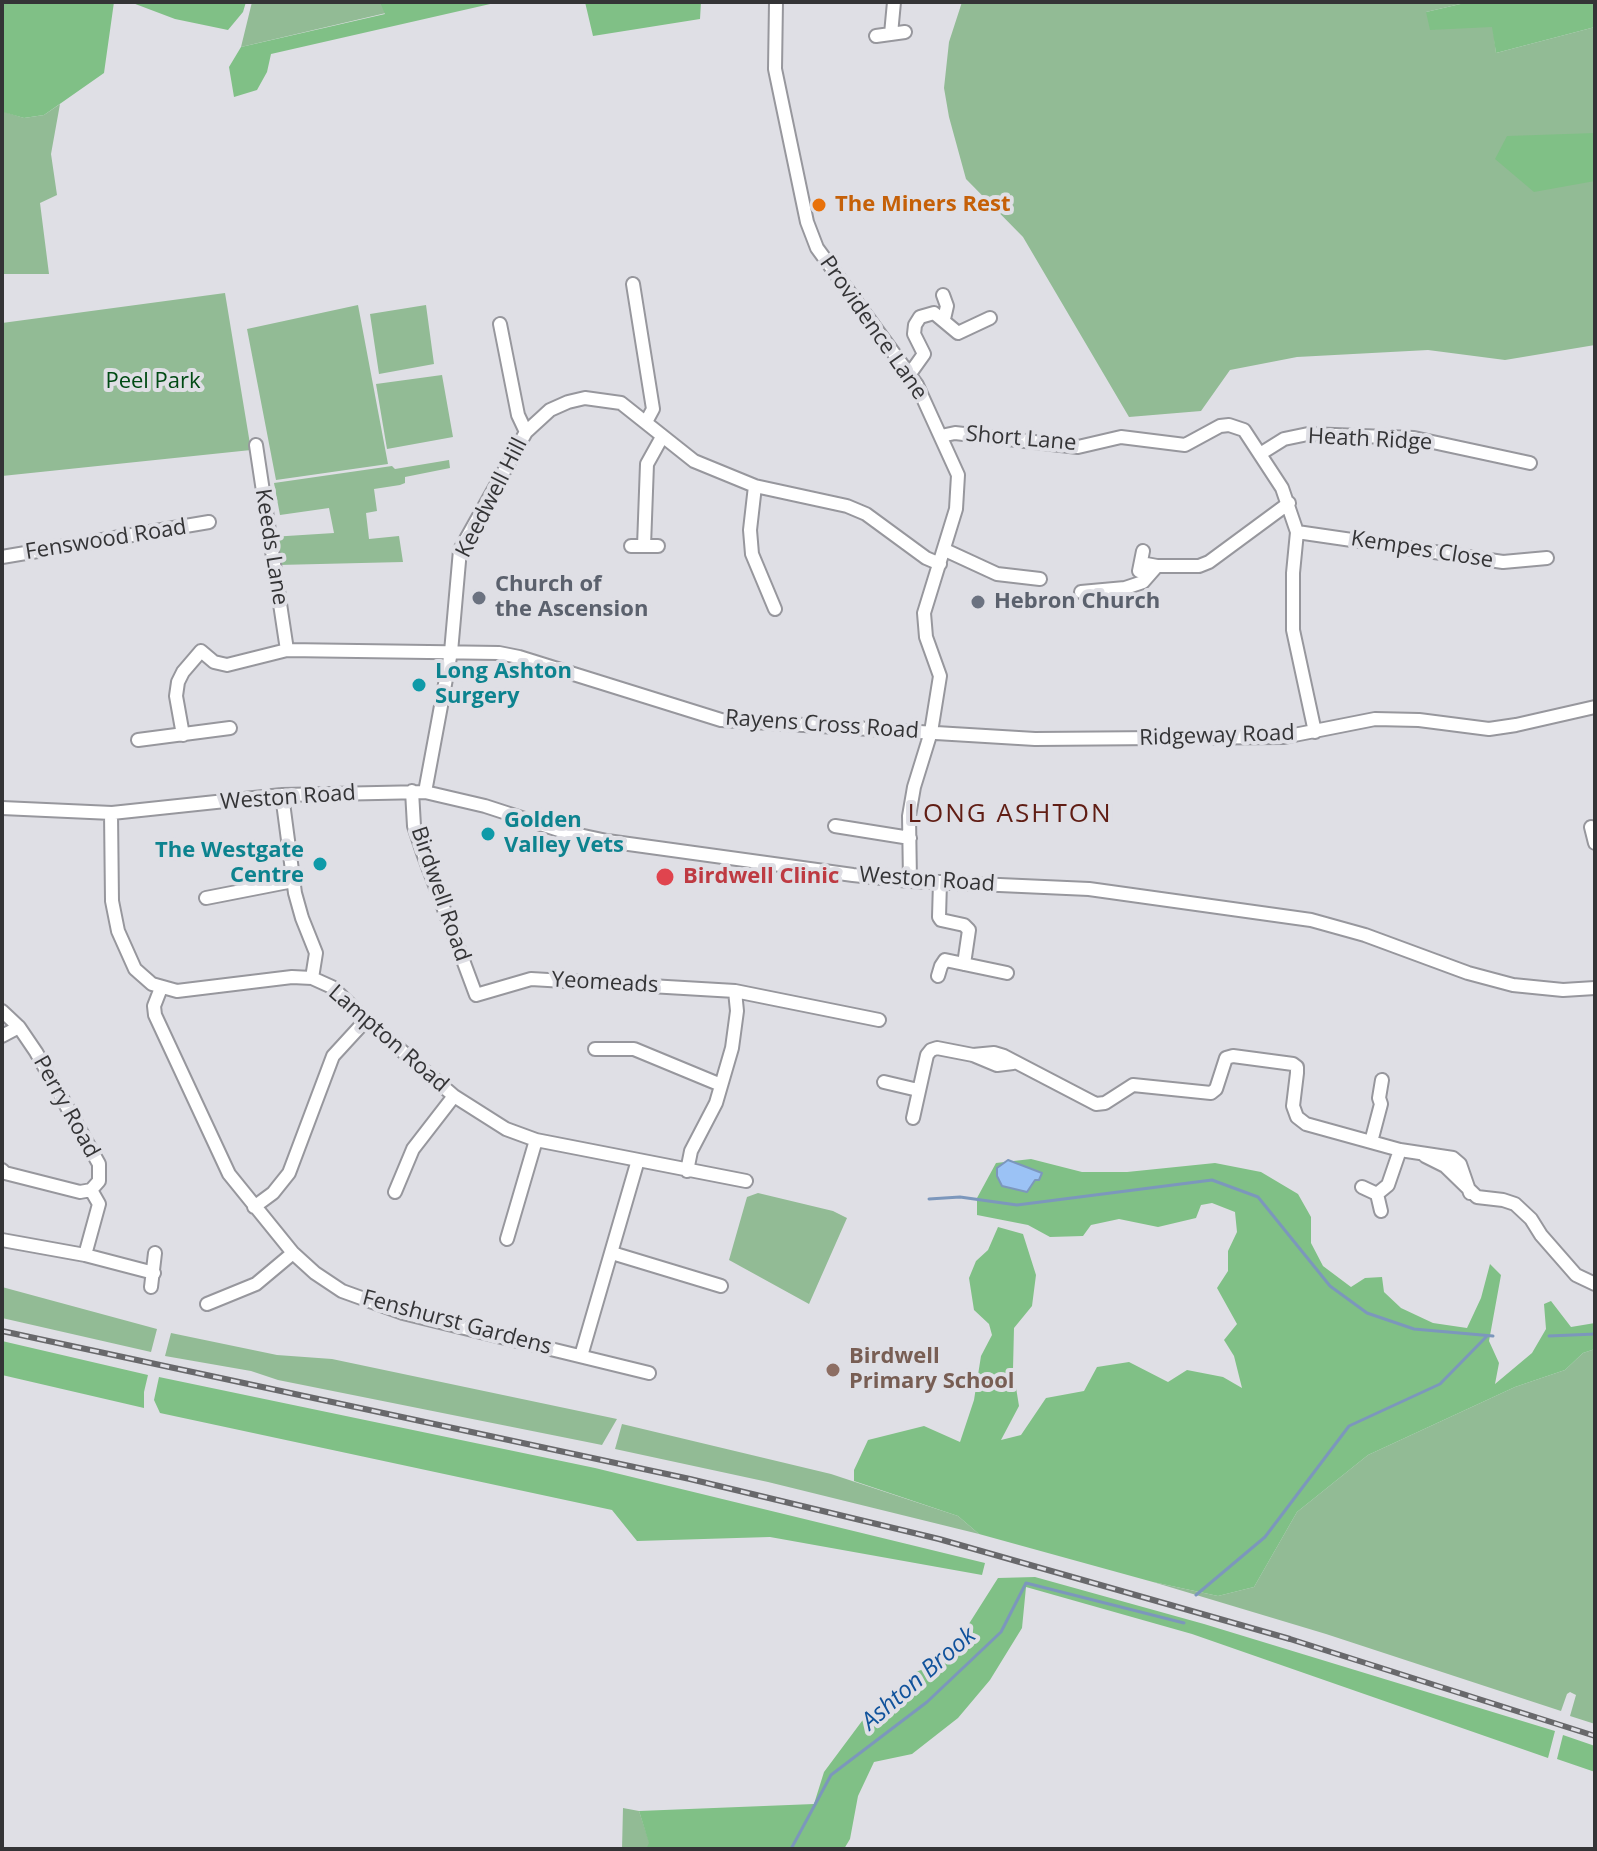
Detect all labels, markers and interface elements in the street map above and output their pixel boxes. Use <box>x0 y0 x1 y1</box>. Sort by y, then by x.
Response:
place label: The Miners Rest <box>835 192 1010 218</box>
marker: The Miners Rest <box>810 196 828 214</box>
street label: Providence Lane <box>814 251 932 405</box>
park label: Peel Park <box>105 369 201 395</box>
street label: Short Lane <box>965 421 1077 457</box>
street label: Heath Ridge <box>1307 424 1433 456</box>
street label: Keedwell Hill <box>451 434 533 562</box>
street label: Keeds Lane <box>249 487 293 607</box>
street label: Fenswood Road <box>24 514 188 566</box>
street label: Kempes Close <box>1349 526 1495 574</box>
place label: Church of the Ascension <box>495 572 648 624</box>
marker: Church of the Ascension <box>470 589 488 607</box>
place label: Hebron Church <box>994 589 1160 615</box>
marker: Hebron Church <box>969 593 987 611</box>
place label: Long Ashton Surgery <box>435 659 572 710</box>
marker: Long Ashton Surgery <box>410 676 428 694</box>
street label: Rayens Cross Road <box>724 705 920 745</box>
street label: Ridgeway Road <box>1139 720 1295 752</box>
street label: Weston Road <box>219 780 357 816</box>
district label: LONG ASHTON <box>907 799 1113 831</box>
place label: Golden Valley Vets <box>504 808 624 860</box>
street label: Birdwell Road <box>405 823 475 965</box>
marker: Golden Valley Vets <box>479 825 497 843</box>
place label: The Westgate Centre <box>155 838 304 890</box>
marker: The Westgate Centre <box>311 855 329 873</box>
street label: Weston Road <box>858 862 996 898</box>
place label: Birdwell Clinic <box>683 864 839 890</box>
marker: Birdwell Clinic <box>654 866 676 888</box>
street label: Yeomeads <box>551 967 659 999</box>
street label: Lampton Road <box>323 980 453 1098</box>
street label: Perry Road <box>27 1051 105 1163</box>
street label: Fenshurst Gardens <box>360 1285 554 1361</box>
place label: Birdwell Primary School <box>849 1344 1014 1396</box>
marker: Birdwell Primary School <box>824 1361 842 1379</box>
water label: Ashton Brook <box>856 1622 982 1736</box>

